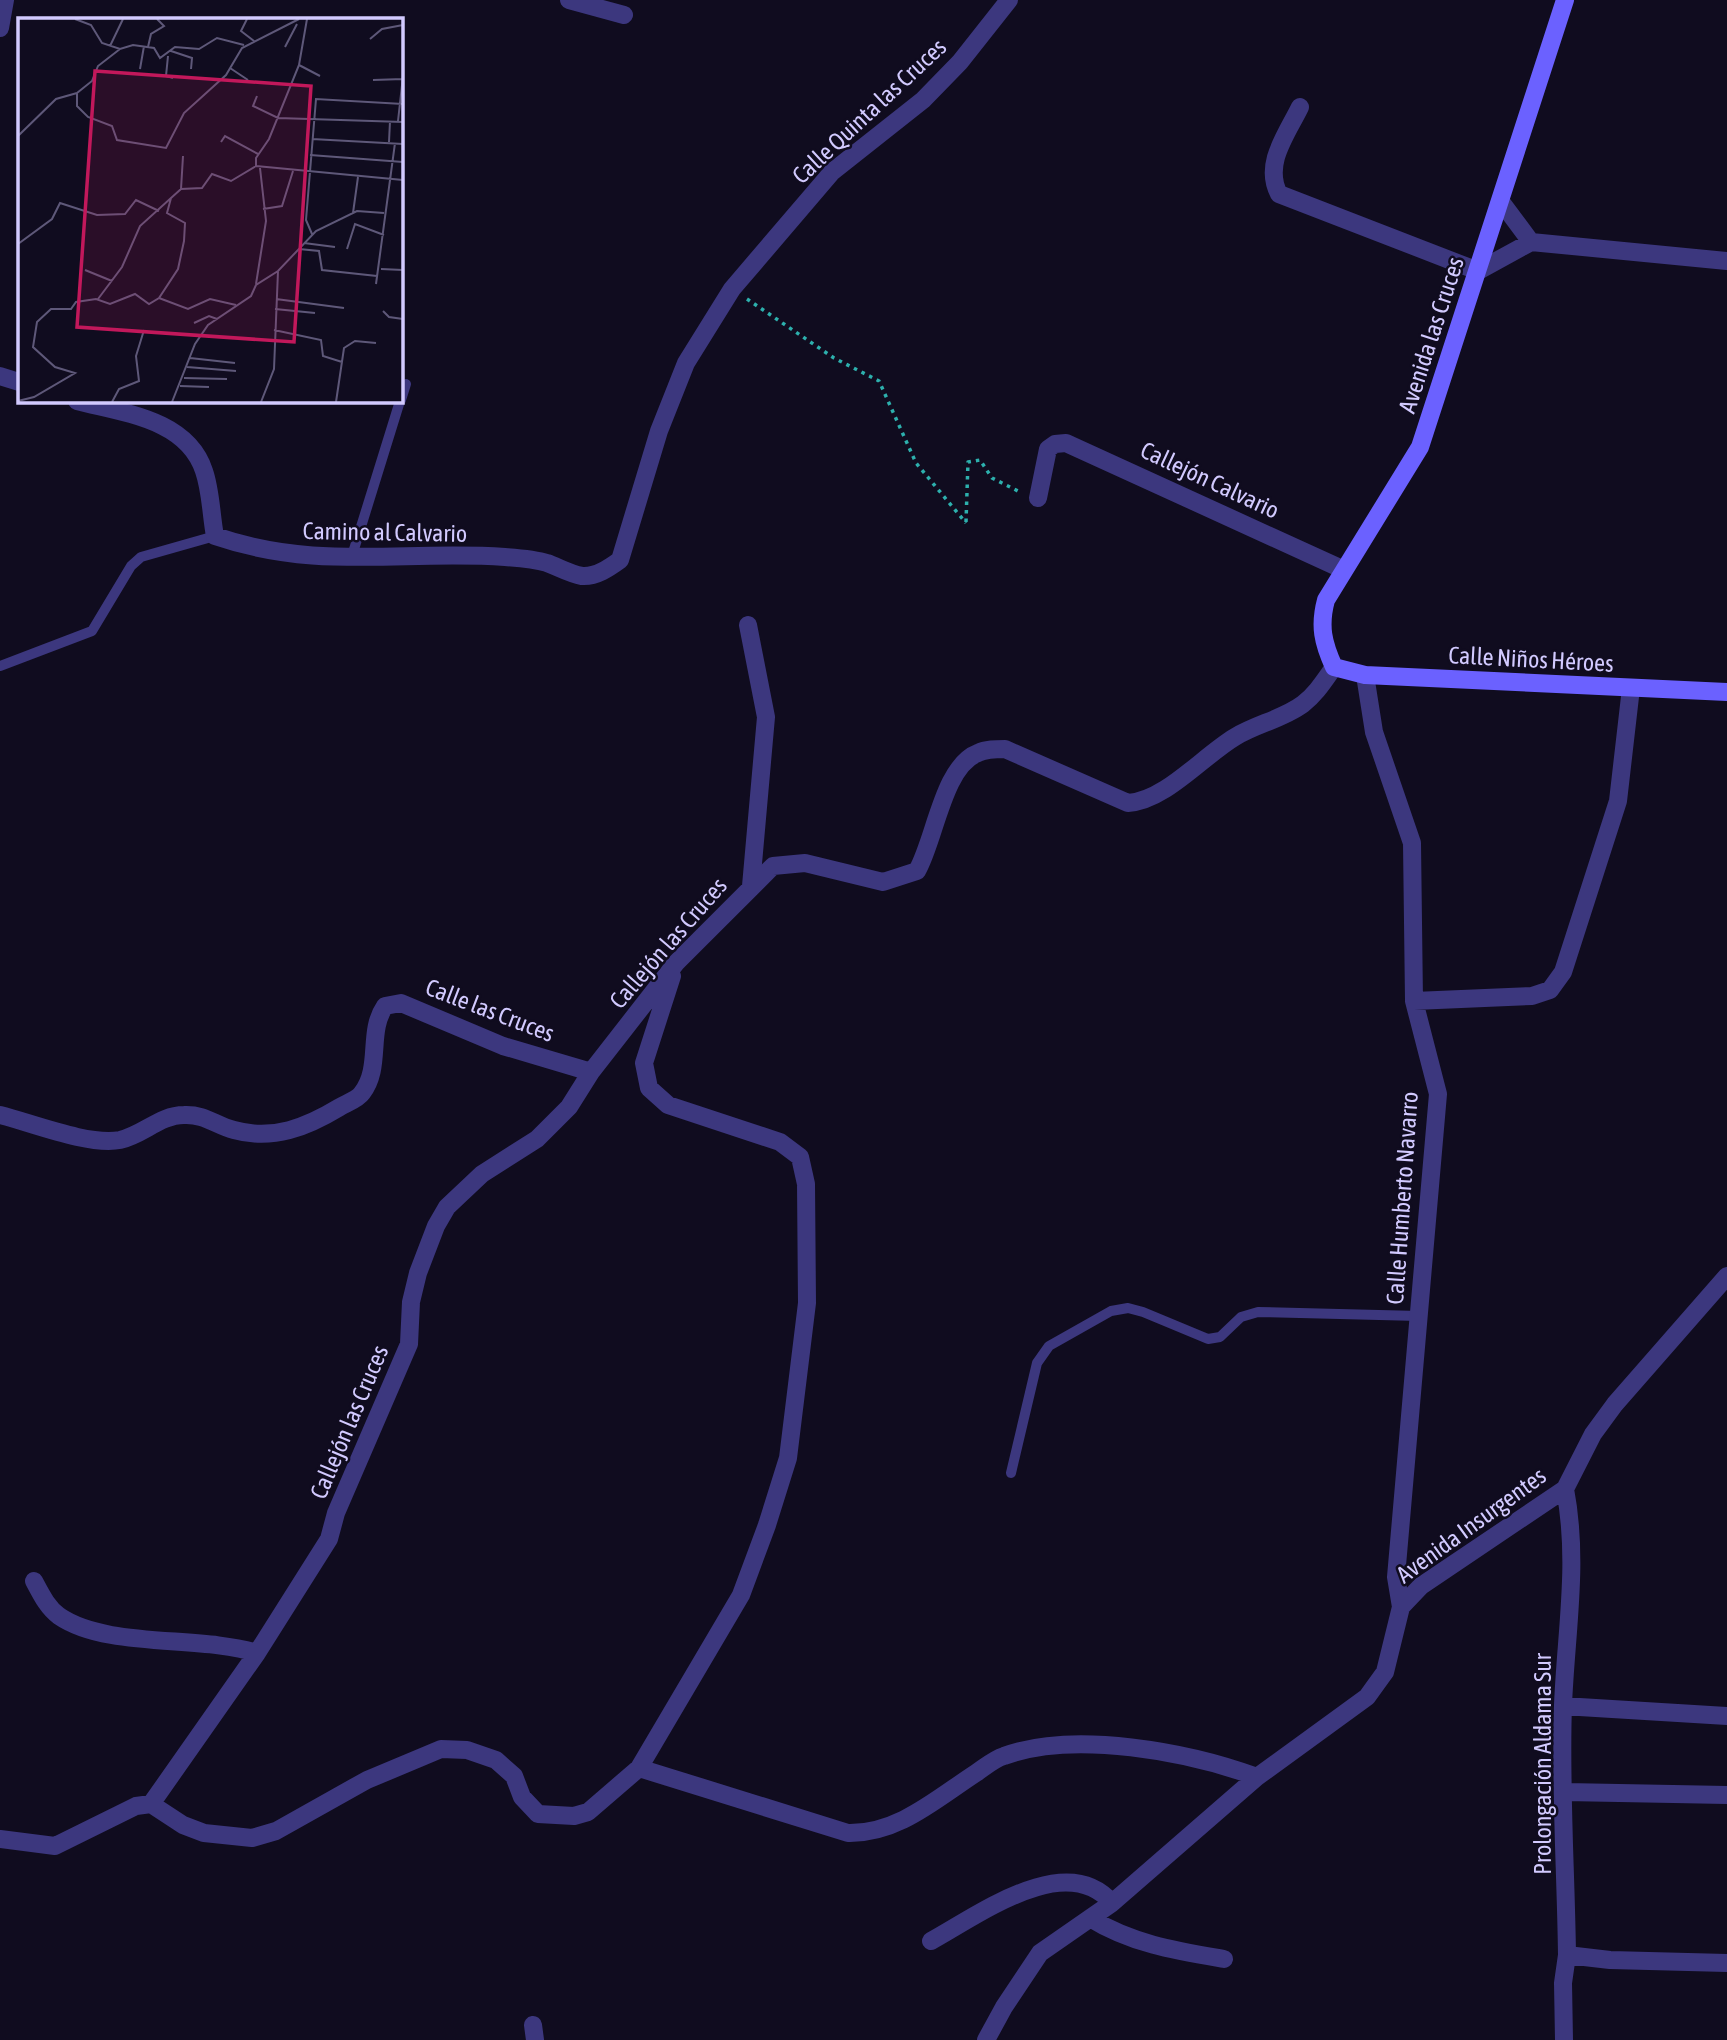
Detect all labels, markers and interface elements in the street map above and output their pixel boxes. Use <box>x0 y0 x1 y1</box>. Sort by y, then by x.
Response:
inset map <box>18 18 402 402</box>
street label: Calle Quinta las Cruces <box>787 33 951 189</box>
street label: Avenida las Cruces <box>1393 254 1469 416</box>
street label: Callejón Calvario <box>1136 436 1284 524</box>
street label: Camino al Calvario <box>303 517 467 547</box>
street label: Calle Niños Héroes <box>1448 641 1614 677</box>
street label: Callejón las Cruces <box>604 872 732 1014</box>
street label: Calle las Cruces <box>422 973 558 1047</box>
street label: Calle Humberto Navarro <box>1381 1091 1423 1305</box>
street label: Callejón las Cruces <box>305 1341 393 1503</box>
street label: Avenida Insurgentes <box>1391 1462 1551 1588</box>
street label: Prolongación Aldama Sur <box>1529 1652 1556 1875</box>

